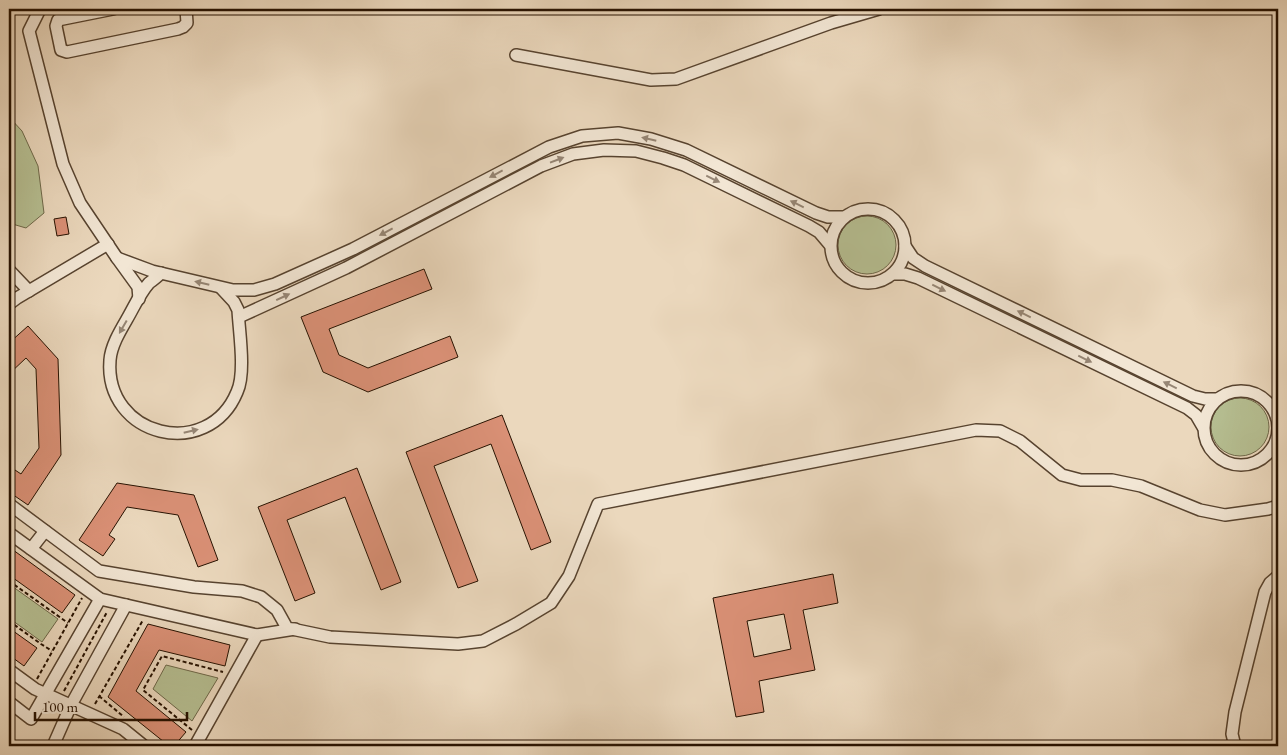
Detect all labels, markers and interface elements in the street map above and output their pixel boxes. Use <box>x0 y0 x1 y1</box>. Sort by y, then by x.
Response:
one-way arrow <box>641 135 656 143</box>
one-way arrow <box>550 156 565 164</box>
one-way arrow <box>488 170 503 178</box>
one-way arrow <box>705 175 720 183</box>
one-way arrow <box>790 200 804 208</box>
one-way arrow <box>379 228 393 236</box>
one-way arrow <box>195 279 210 287</box>
one-way arrow <box>932 284 946 292</box>
one-way arrow <box>276 292 290 300</box>
one-way arrow <box>1017 310 1031 318</box>
one-way arrow <box>118 320 127 333</box>
one-way arrow <box>1078 355 1092 363</box>
one-way arrow <box>1163 380 1177 388</box>
one-way arrow <box>183 427 198 435</box>
scale bar <box>35 690 188 722</box>
text: 100 m <box>42 697 79 716</box>

